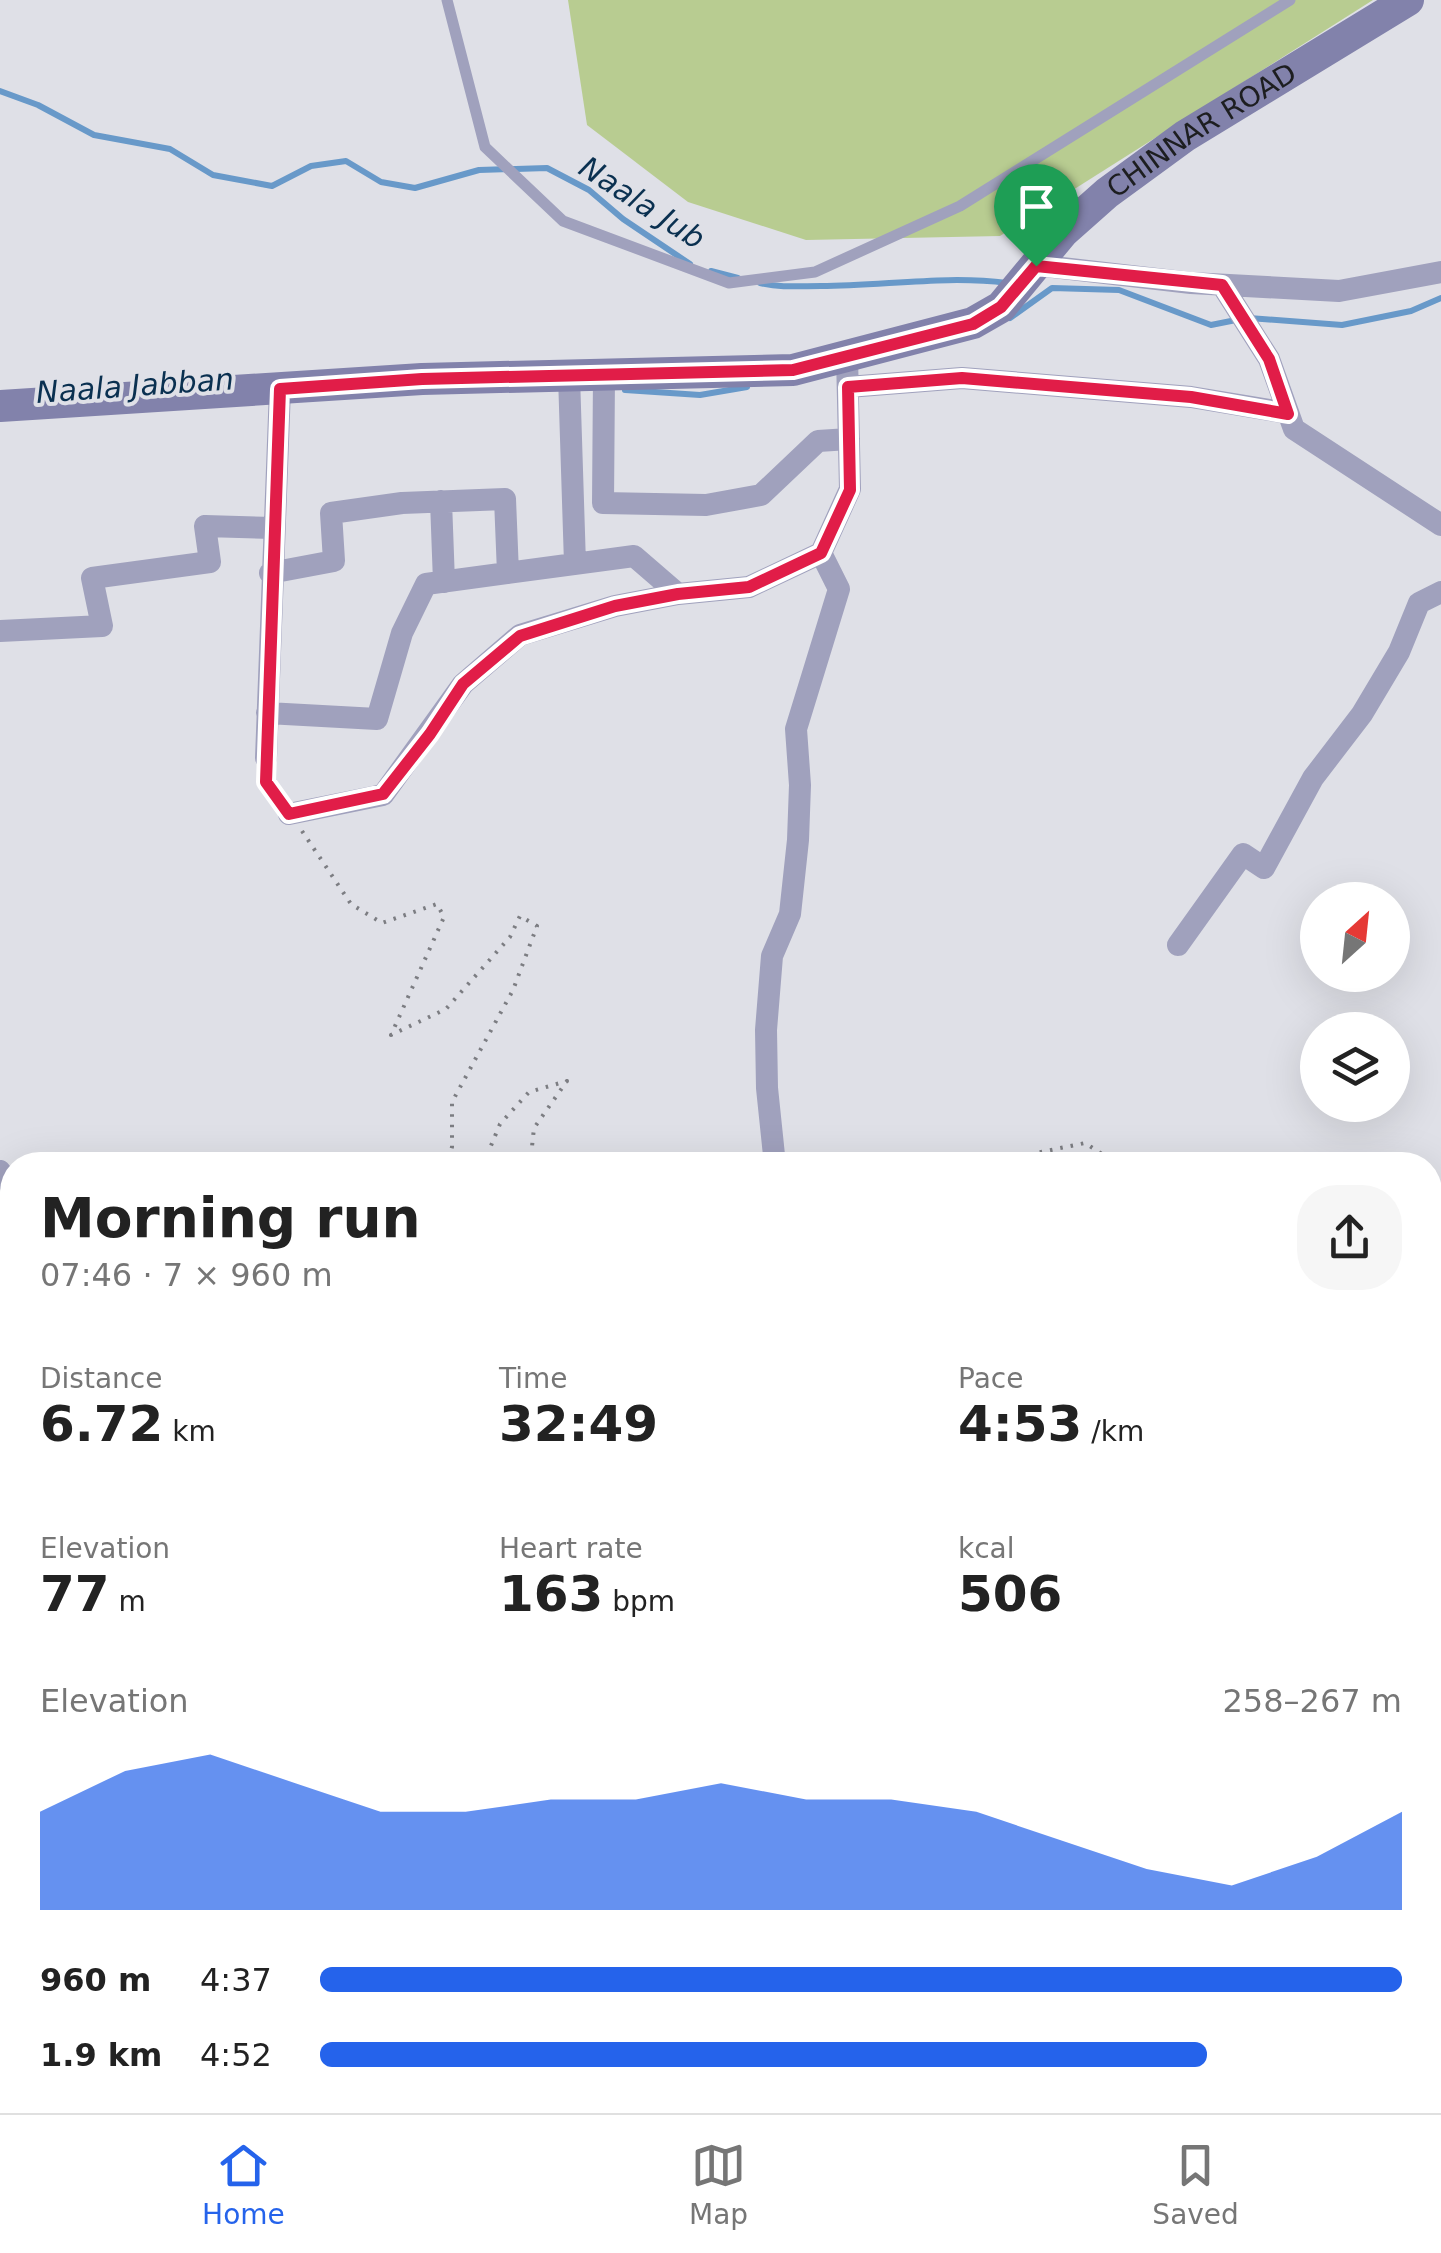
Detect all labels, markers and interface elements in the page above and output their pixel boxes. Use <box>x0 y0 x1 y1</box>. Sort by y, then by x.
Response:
street label: CHINNAR ROAD <box>1100 56 1302 205</box>
water label: Naala Jub <box>573 149 712 256</box>
pin <box>994 164 1079 267</box>
icon: arrive <box>1009 179 1064 234</box>
water label: Naala Jabban <box>35 361 235 410</box>
north arrow <box>1300 882 1410 992</box>
map controls <box>1300 882 1410 1122</box>
button: layers <box>1300 1012 1410 1122</box>
button: share <box>1297 1185 1402 1290</box>
text: Morning run <box>40 1186 421 1250</box>
text: 07:46 · 7 × 960 m <box>40 1256 333 1294</box>
text: Distance <box>40 1362 162 1395</box>
text: Time <box>499 1362 568 1395</box>
text: Pace <box>958 1362 1023 1395</box>
text: 6.72 <box>40 1395 163 1453</box>
text: 32:49 <box>499 1395 658 1453</box>
text: 4:53 <box>958 1395 1082 1453</box>
text: km <box>163 1415 216 1448</box>
text: /km <box>1082 1415 1144 1448</box>
text: Elevation <box>40 1532 170 1565</box>
text: Heart rate <box>499 1532 643 1565</box>
text: kcal <box>958 1532 1015 1565</box>
text: 77 <box>40 1565 110 1623</box>
text: 163 <box>499 1565 603 1623</box>
text: 506 <box>958 1565 1062 1623</box>
text: m <box>110 1585 146 1618</box>
text: bpm <box>603 1585 675 1618</box>
text: Elevation <box>40 1682 189 1720</box>
text: 258–267 m <box>1223 1682 1402 1720</box>
text: 960 m <box>40 1961 151 1999</box>
text: 4:37 <box>200 1961 272 1999</box>
text: 1.9 km <box>40 2036 162 2074</box>
text: 4:52 <box>200 2036 272 2074</box>
tab: Home <box>202 2138 285 2231</box>
tab: Map <box>689 2138 748 2231</box>
tab: Saved <box>1152 2138 1239 2231</box>

